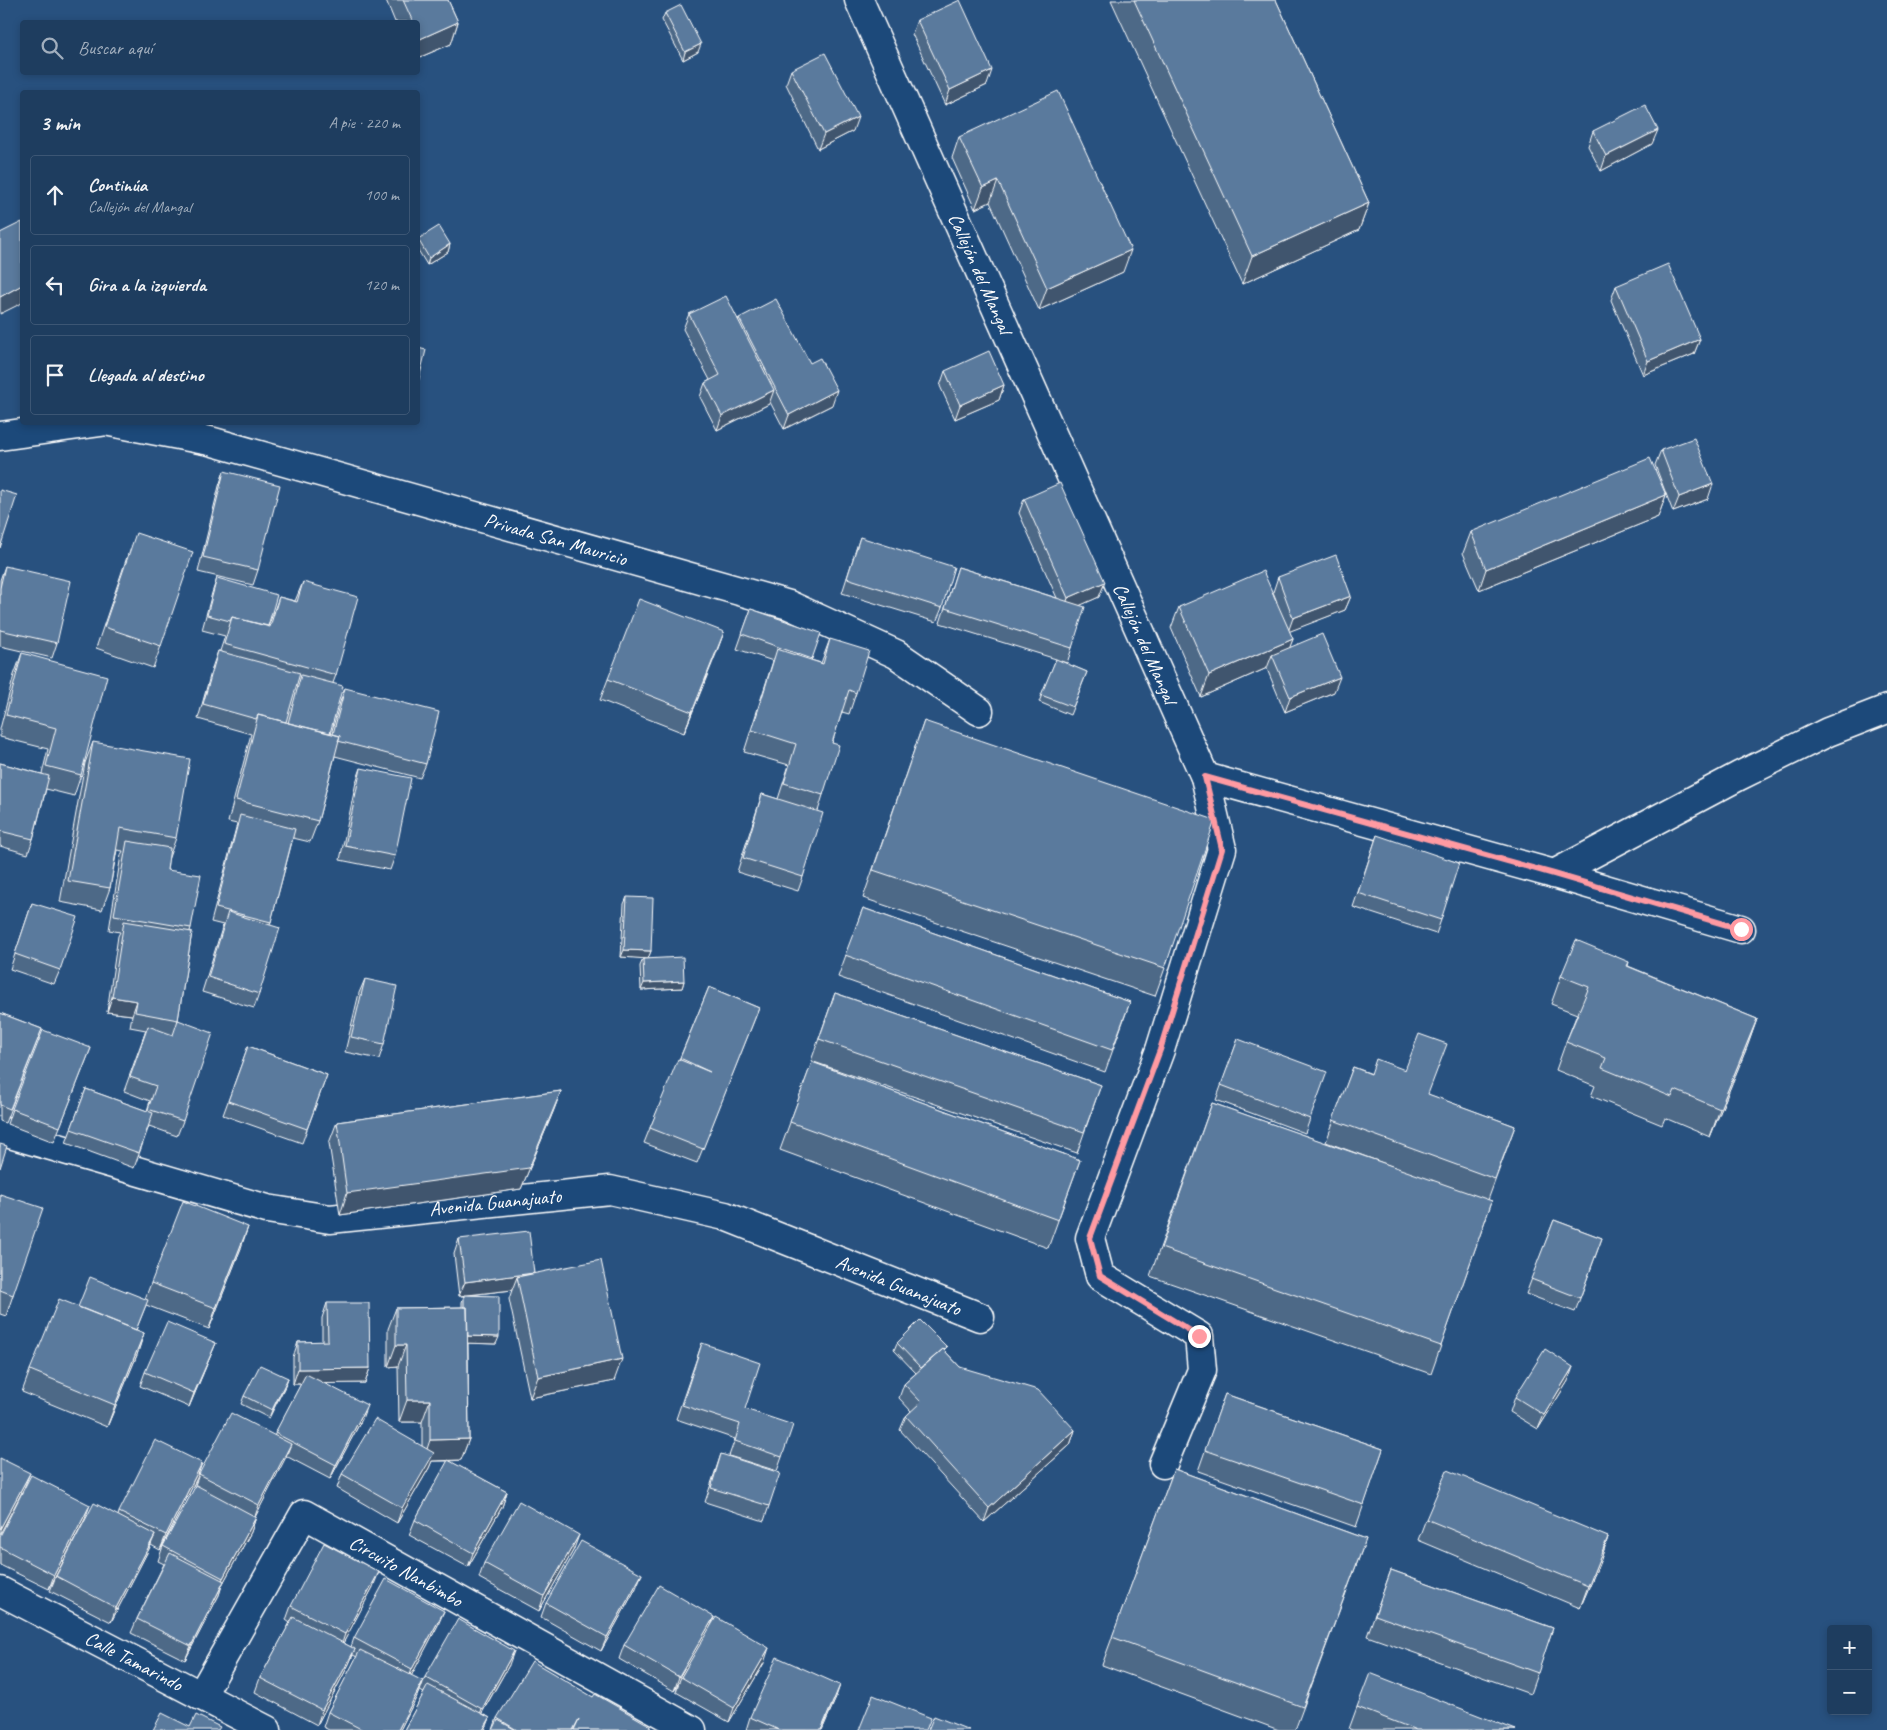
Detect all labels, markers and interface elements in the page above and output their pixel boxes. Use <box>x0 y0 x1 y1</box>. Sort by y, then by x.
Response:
search box <box>20 20 420 75</box>
icon: search <box>38 34 66 62</box>
text: Buscar aquí <box>78 36 152 60</box>
text: 3 min <box>40 110 80 136</box>
text: A pie · 220 m <box>329 113 400 133</box>
text: Continúa <box>88 173 147 197</box>
icon: ahead <box>41 181 69 209</box>
text: 100 m <box>365 185 399 205</box>
text: Callejón del Mangal <box>88 197 191 217</box>
street label: Callejón del Mangal <box>942 209 1019 341</box>
icon: left <box>41 271 69 299</box>
text: Gira a la izquierda <box>88 273 206 297</box>
text: 120 m <box>365 275 399 295</box>
icon: arrive <box>41 361 69 389</box>
text: Llegada al destino <box>88 363 204 387</box>
street label: Privada San Mauricio <box>481 507 631 572</box>
street label: Callejón del Mangal <box>1107 579 1184 711</box>
route start <box>1730 918 1753 941</box>
street label: Avenida Guanajuato <box>428 1183 563 1222</box>
street label: Avenida Guanajuato <box>832 1249 965 1322</box>
route end <box>1188 1325 1211 1348</box>
street label: Circuito Nanbimbo <box>345 1530 468 1613</box>
street label: Calle Tamarindo <box>81 1625 188 1697</box>
map controls <box>1827 1625 1872 1715</box>
button: + <box>1827 1625 1872 1670</box>
button: − <box>1827 1670 1872 1715</box>

